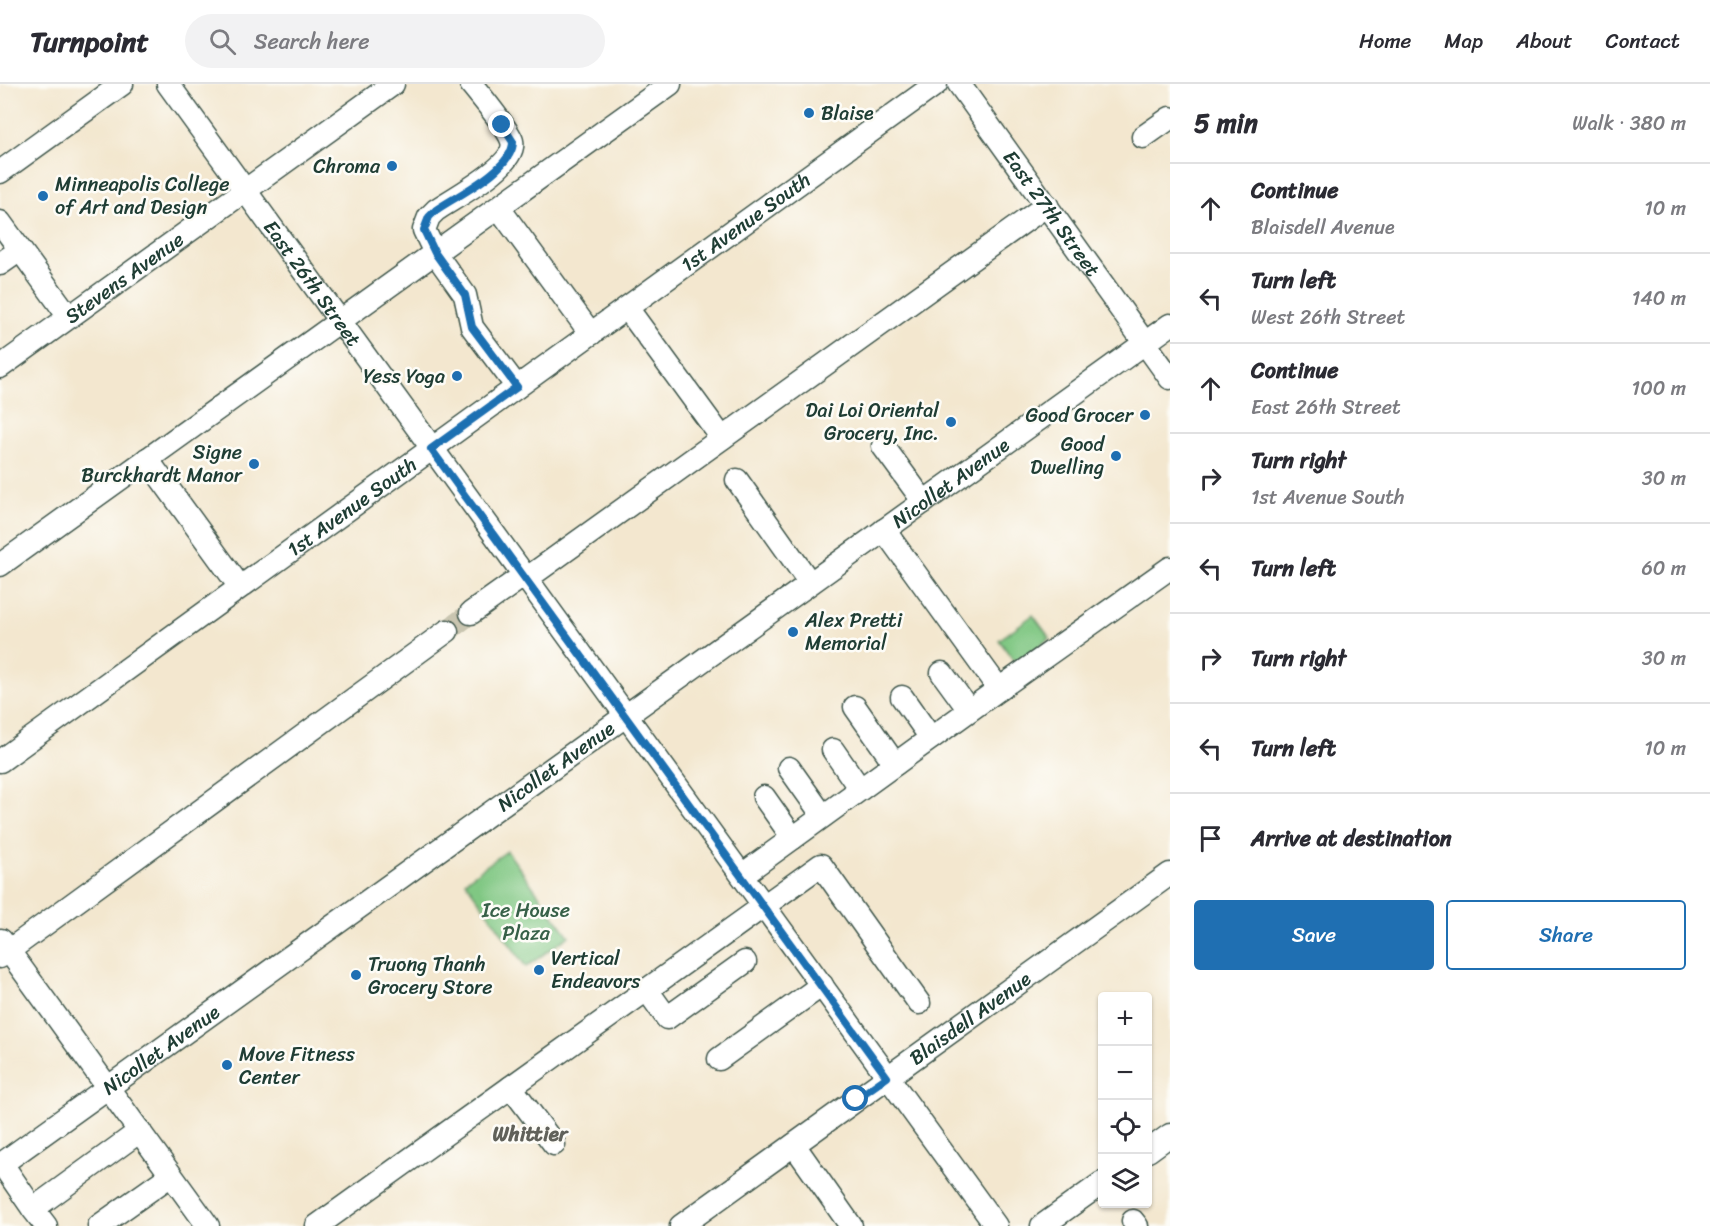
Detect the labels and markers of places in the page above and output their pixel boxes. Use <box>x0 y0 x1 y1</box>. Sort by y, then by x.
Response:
place label: Blaise <box>821 96 874 131</box>
marker: Blaise <box>802 106 816 120</box>
place label: Chroma <box>313 149 381 184</box>
marker: Chroma <box>385 159 399 173</box>
place label: Minneapolis College of Art and Design <box>55 167 230 225</box>
marker: Minneapolis College of Art and Design <box>36 189 50 203</box>
place label: Yess Yoga <box>363 359 445 394</box>
marker: Yess Yoga <box>450 369 464 383</box>
place label: Dai Loi Oriental Grocery, Inc. <box>806 393 940 451</box>
place label: Good Grocer <box>1025 398 1135 433</box>
marker: Good Grocer <box>1138 408 1152 422</box>
marker: Dai Loi Oriental Grocery, Inc. <box>944 415 958 429</box>
place label: Good Dwelling <box>1030 427 1105 485</box>
place label: Signe Burckhardt Manor <box>81 435 243 493</box>
marker: Good Dwelling <box>1109 449 1123 463</box>
marker: Signe Burckhardt Manor <box>247 457 261 471</box>
place label: Alex Pretti Memorial <box>804 603 903 661</box>
marker: Alex Pretti Memorial <box>786 625 800 639</box>
place label: Vertical Endeavors <box>551 941 641 999</box>
place label: Truong Thanh Grocery Store <box>368 947 493 1005</box>
marker: Vertical Endeavors <box>532 963 546 977</box>
marker: Truong Thanh Grocery Store <box>349 968 363 982</box>
place label: Move Fitness Center <box>239 1037 356 1095</box>
marker: Move Fitness Center <box>220 1058 234 1072</box>

